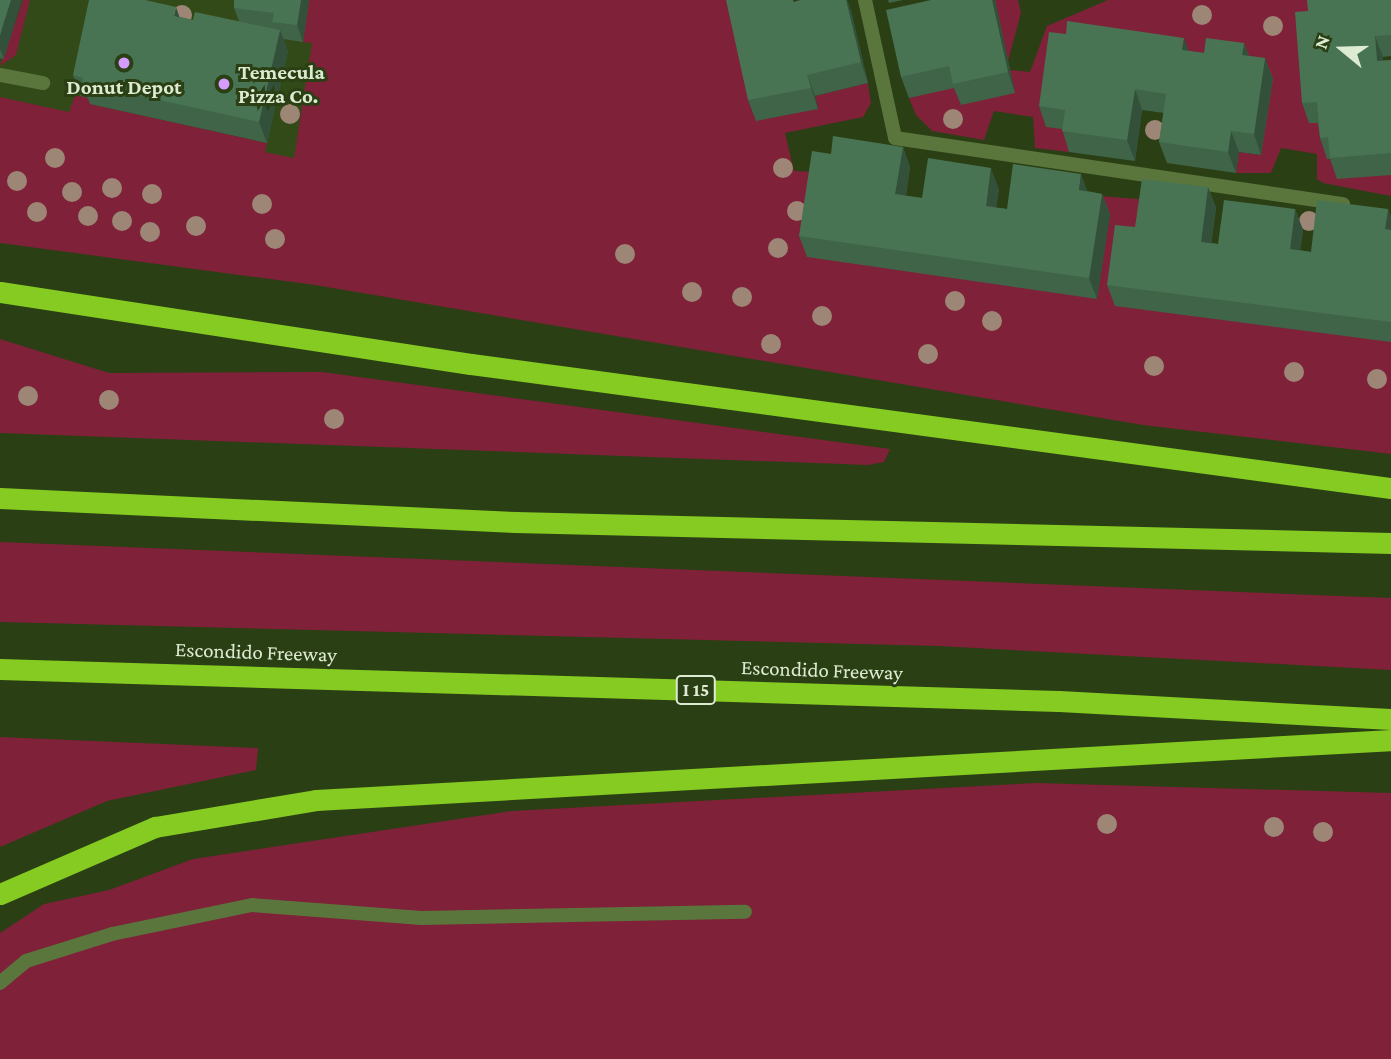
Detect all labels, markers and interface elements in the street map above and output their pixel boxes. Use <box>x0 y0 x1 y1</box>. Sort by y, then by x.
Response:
north arrow <box>1307 14 1377 84</box>
text: N <box>1310 32 1334 52</box>
marker: Donut Depot <box>116 55 132 71</box>
place label: Temecula Pizza Co. <box>238 59 325 109</box>
place label: Donut Depot <box>66 74 182 100</box>
marker: Temecula Pizza Co. <box>216 76 232 92</box>
street label: Escondido Freeway <box>175 637 337 667</box>
street label: Escondido Freeway <box>741 655 903 685</box>
road number: I 15 <box>675 674 717 706</box>

